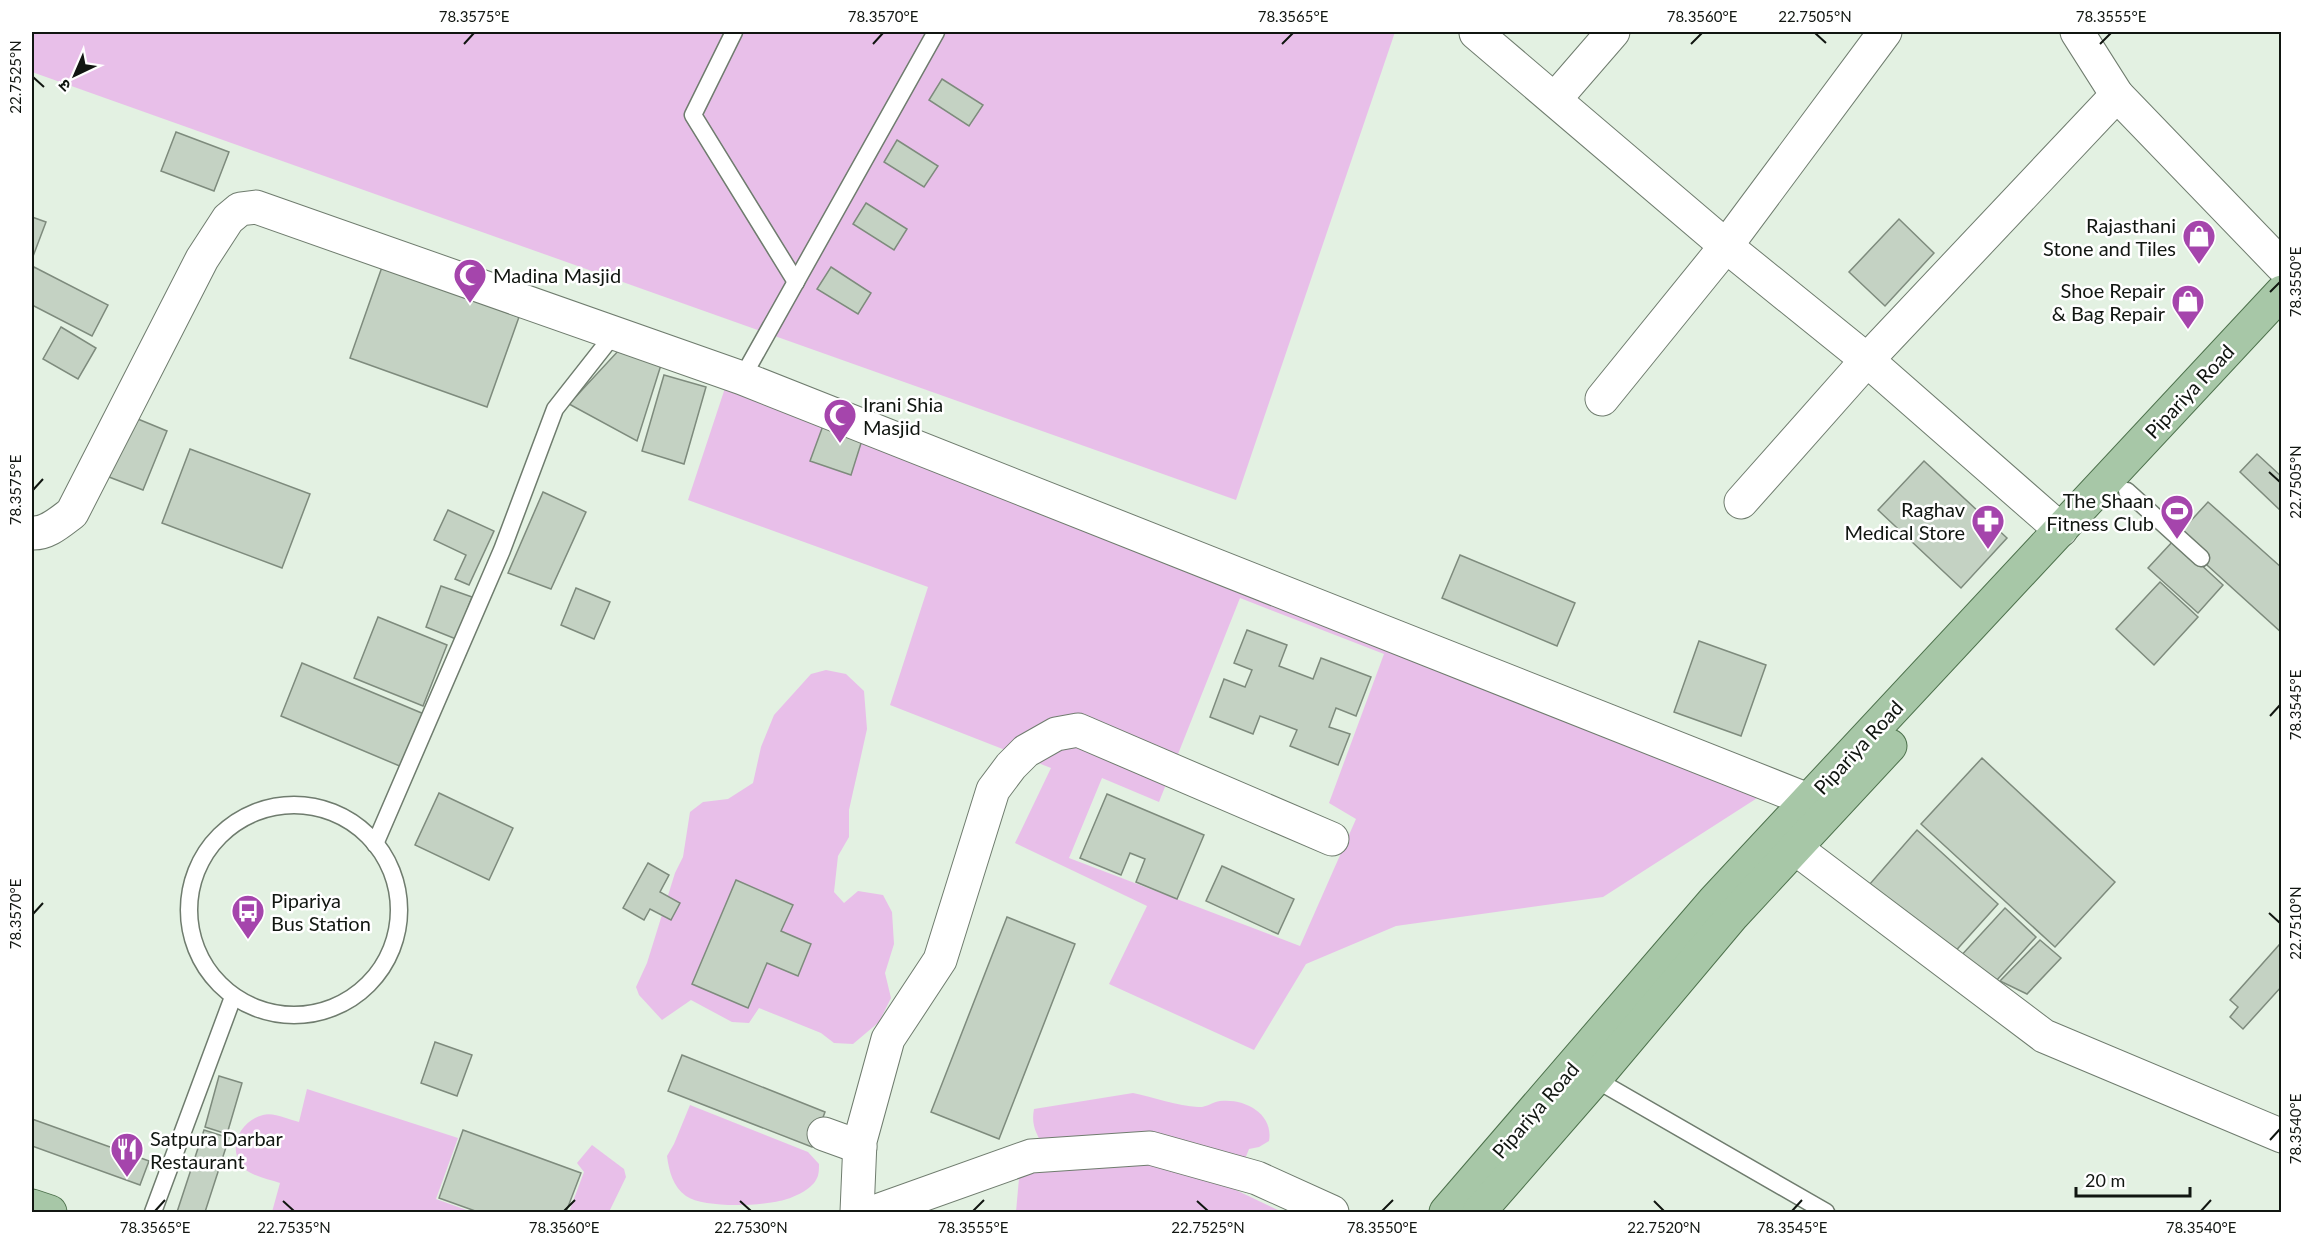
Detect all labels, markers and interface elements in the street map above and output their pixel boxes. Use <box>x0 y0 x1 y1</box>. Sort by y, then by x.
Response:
text: 78.3575°E <box>439 7 509 25</box>
text: 78.3570°E <box>848 7 918 25</box>
text: 78.3565°E <box>1258 7 1328 25</box>
text: 78.3560°E <box>1667 7 1737 25</box>
text: 22.7505°N <box>1778 7 1852 25</box>
text: 78.3555°E <box>2076 7 2146 25</box>
text: 22.7525°N <box>6 40 24 114</box>
north arrow <box>45 45 105 105</box>
text: उ <box>54 76 74 96</box>
place label: Rajasthani Stone and Tiles <box>2043 213 2176 260</box>
shop icon: Rajasthani Stone and Tiles <box>2181 218 2217 265</box>
text: 78.3550°E <box>2286 247 2304 317</box>
mosque icon: Madina Masjid <box>452 257 488 304</box>
place label: Madina Masjid <box>493 263 621 287</box>
place label: Shoe Repair & Bag Repair <box>2052 278 2166 325</box>
shop icon: Shoe Repair & Bag Repair <box>2170 283 2206 330</box>
street label: Pipariya Road <box>2139 339 2239 443</box>
place label: Irani Shia Masjid <box>863 392 943 439</box>
mosque icon: Irani Shia Masjid <box>822 397 858 444</box>
text: 22.7505°N <box>2286 445 2304 519</box>
text: 78.3575°E <box>6 455 24 525</box>
place label: The Shaan Fitness Club <box>2046 488 2154 535</box>
sports icon: The Shaan Fitness Club <box>2159 493 2195 540</box>
place label: Raghav Medical Store <box>1845 497 1966 544</box>
pharmacy icon: Raghav Medical Store <box>1970 503 2006 550</box>
text: 78.3545°E <box>2286 670 2304 740</box>
street label: Pipariya Road <box>1808 695 1908 799</box>
text: 78.3570°E <box>6 879 24 949</box>
text: 22.7510°N <box>2286 886 2304 960</box>
place label: Pipariya Bus Station <box>271 888 371 935</box>
bus stop icon: Pipariya Bus Station <box>230 893 266 940</box>
street label: Pipariya Road <box>1487 1057 1583 1163</box>
text: 78.3540°E <box>2286 1094 2304 1164</box>
place label: Satpura Darbar Restaurant <box>150 1126 284 1173</box>
restaurant icon: Satpura Darbar Restaurant <box>109 1131 145 1178</box>
scale bar <box>2076 1160 2190 1198</box>
text: 20 m <box>2085 1169 2125 1191</box>
text: 78.3565°E <box>120 1218 190 1236</box>
text: 22.7535°N <box>257 1218 331 1236</box>
text: 78.3560°E <box>529 1218 599 1236</box>
text: 22.7530°N <box>714 1218 788 1236</box>
text: 78.3555°E <box>938 1218 1008 1236</box>
text: 22.7525°N <box>1171 1218 1245 1236</box>
text: 78.3550°E <box>1347 1218 1417 1236</box>
text: 22.7520°N <box>1627 1218 1701 1236</box>
text: 78.3545°E <box>1757 1218 1827 1236</box>
text: 78.3540°E <box>2166 1218 2236 1236</box>

